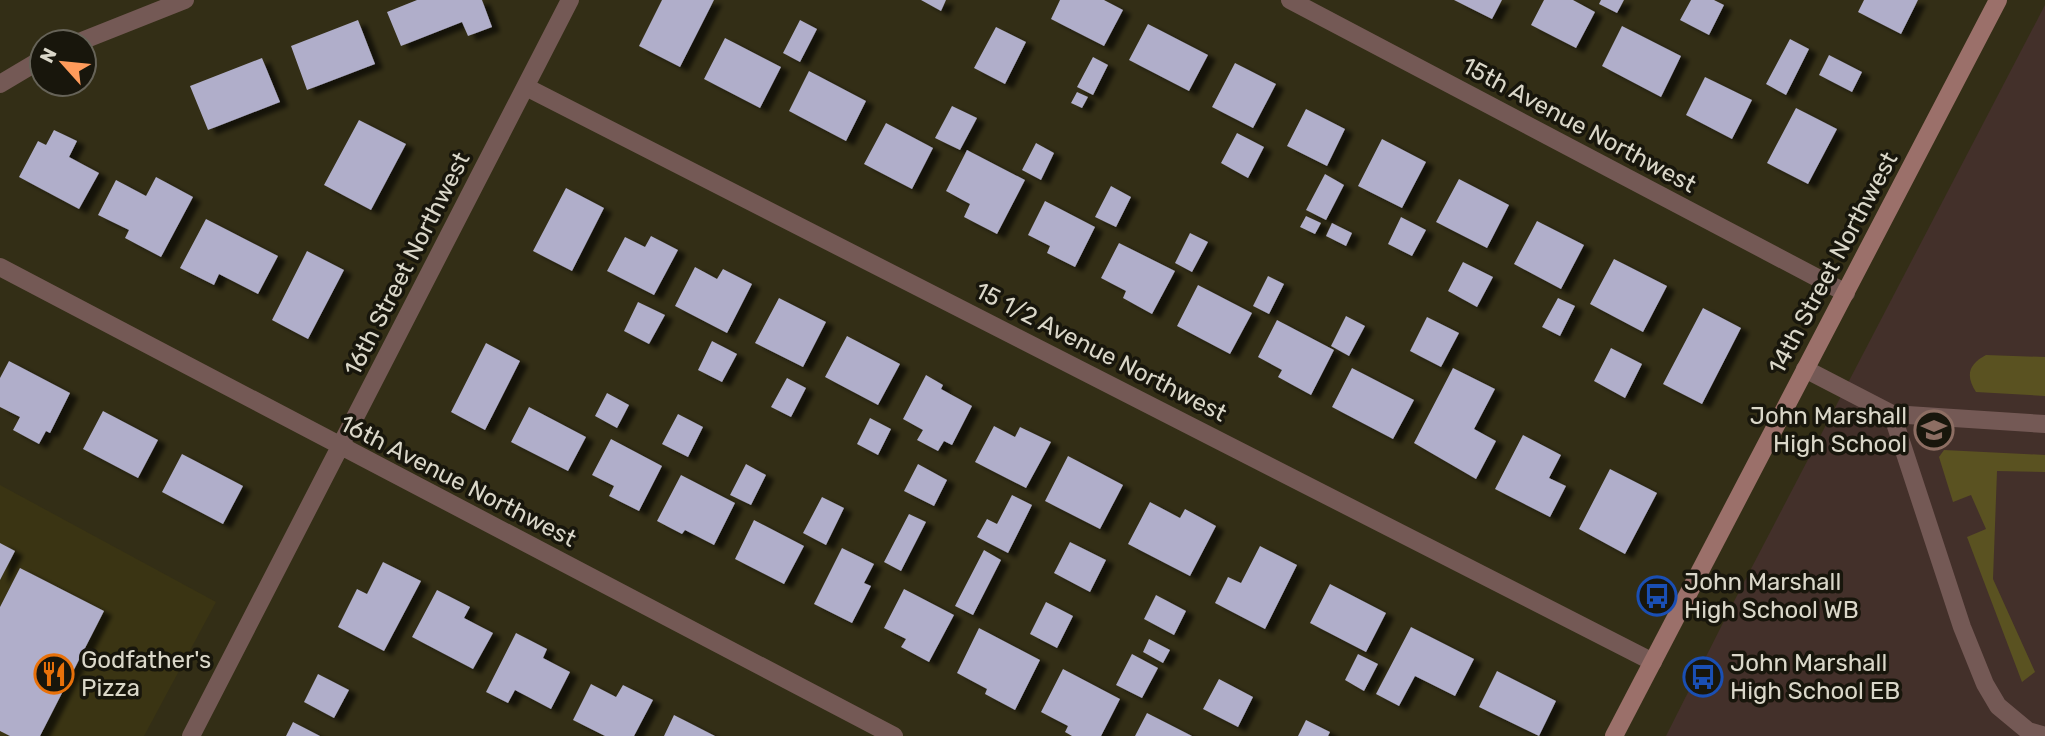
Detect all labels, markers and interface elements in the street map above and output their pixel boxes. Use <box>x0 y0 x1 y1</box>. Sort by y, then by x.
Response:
north arrow <box>28 28 98 98</box>
text: N <box>35 44 62 67</box>
street label: 15th Avenue Northwest <box>1457 51 1701 199</box>
street label: 16th Street Northwest <box>338 147 476 381</box>
street label: 14th Street Northwest <box>1762 147 1904 379</box>
street label: 15 1/2 Avenue Northwest <box>971 276 1231 428</box>
place label: John Marshall High School <box>1750 402 1907 458</box>
street label: 16th Avenue Northwest <box>335 409 581 553</box>
school or university icon: John Marshall High School <box>1913 409 1955 451</box>
place label: John Marshall High School WB <box>1684 568 1859 624</box>
bus stop icon: John Marshall High School WB <box>1636 575 1678 617</box>
place label: Godfather's Pizza <box>81 646 211 702</box>
place label: John Marshall High School EB <box>1730 649 1900 705</box>
restaurant icon: Godfather's Pizza <box>33 653 75 695</box>
bus stop icon: John Marshall High School EB <box>1682 656 1724 698</box>

